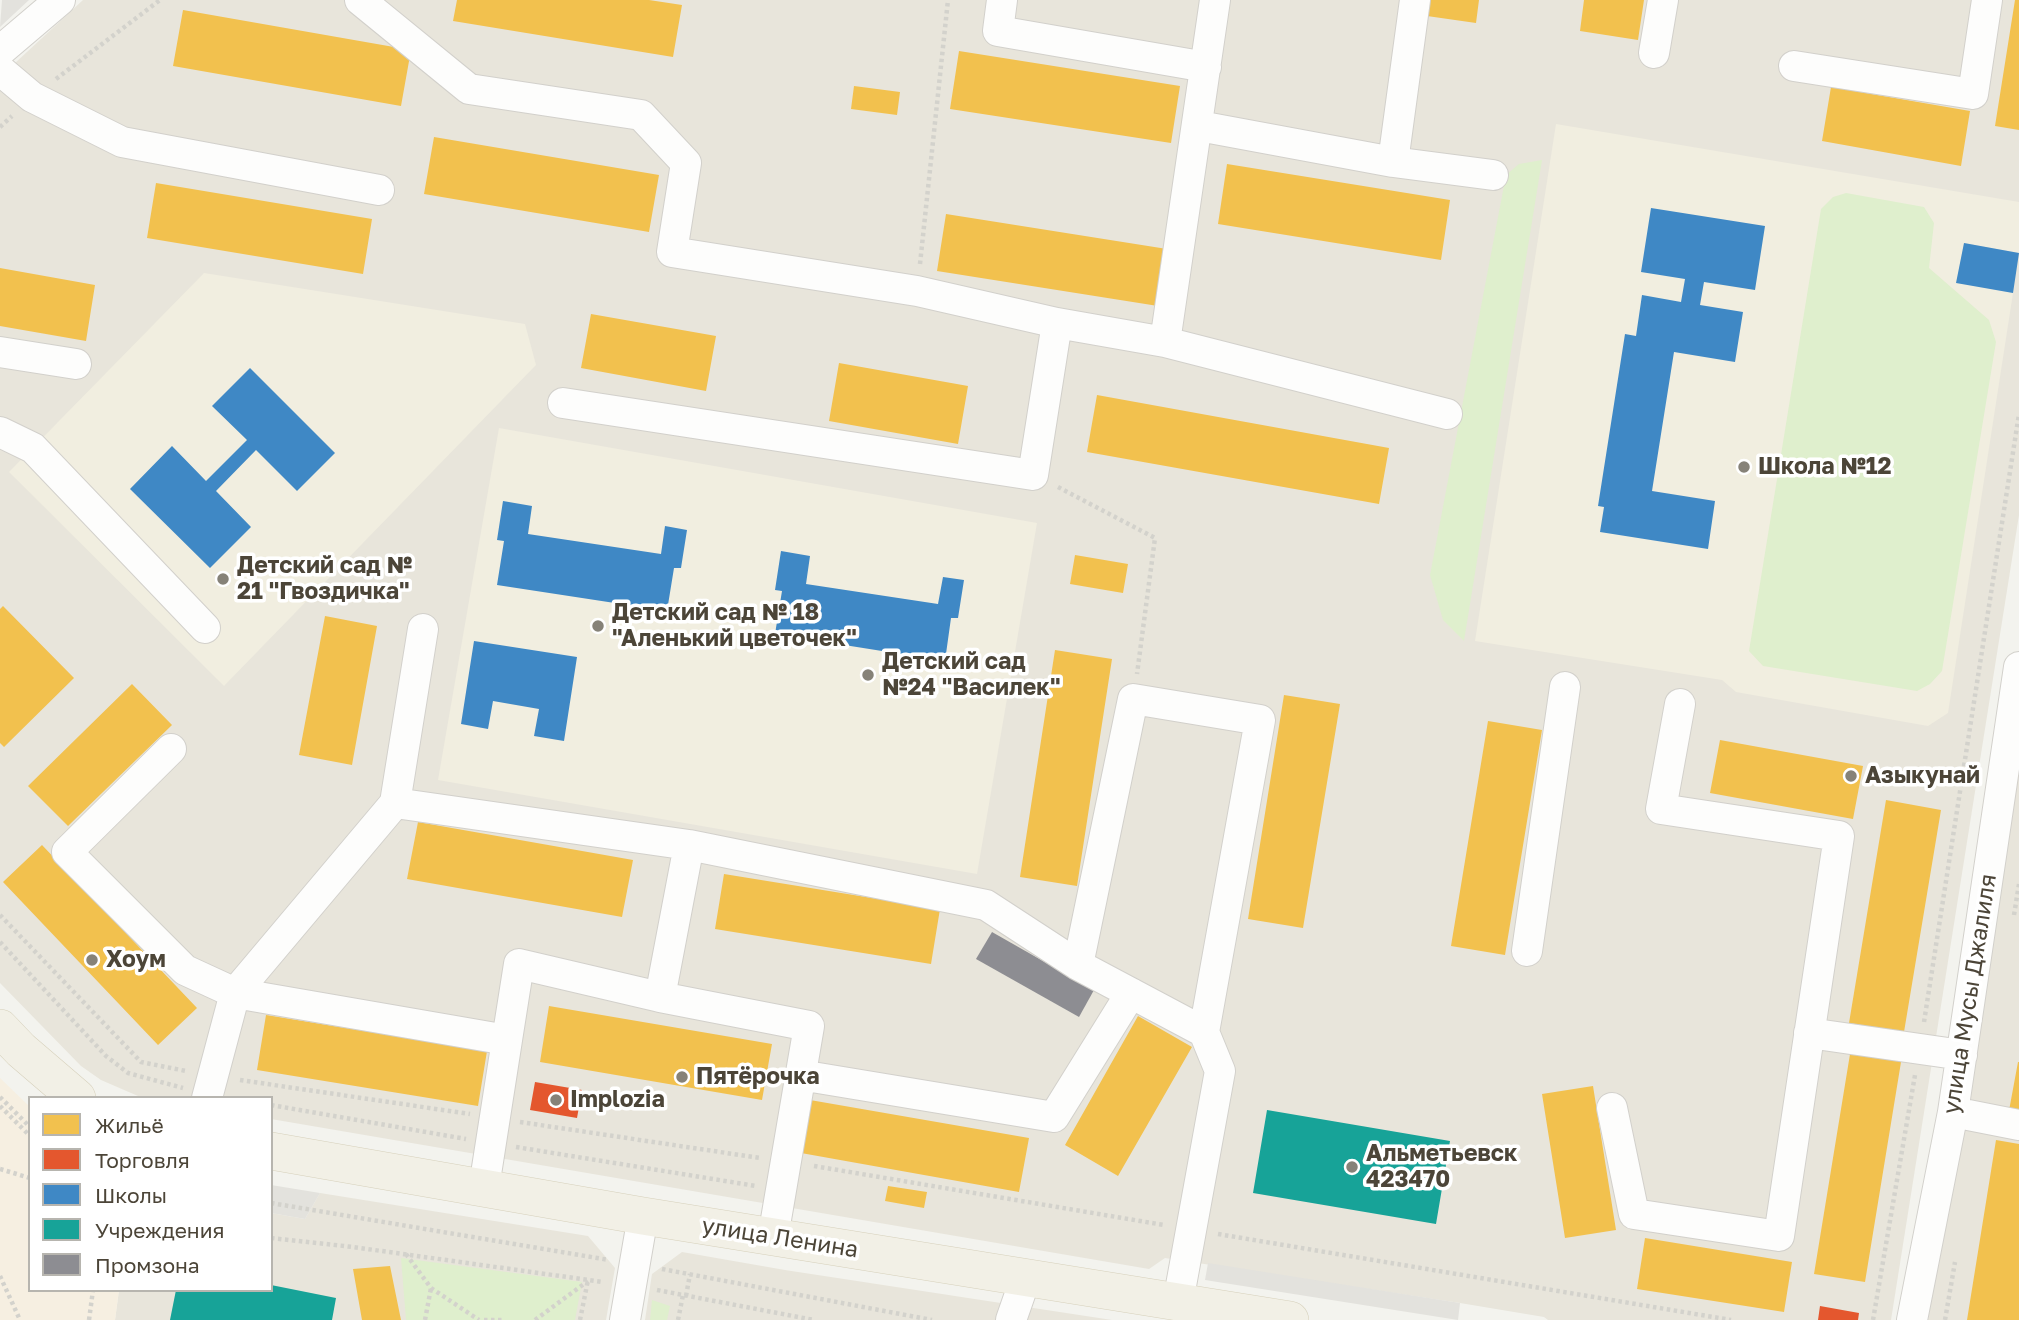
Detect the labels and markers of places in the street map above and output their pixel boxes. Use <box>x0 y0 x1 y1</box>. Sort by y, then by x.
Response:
place label: Школа №12 <box>1758 453 1892 481</box>
marker: Школа №12 <box>1736 459 1752 475</box>
place label: Детский сад № 21 "Гвоздичка" <box>237 552 412 606</box>
marker: Детский сад № 21 "Гвоздичка" <box>215 571 231 587</box>
place label: Детский сад № 18 "Аленький цветочек" <box>612 599 857 653</box>
marker: Детский сад № 18 "Аленький цветочек" <box>590 618 606 634</box>
place label: Детский сад №24 "Василек" <box>882 648 1061 702</box>
marker: Детский сад №24 "Василек" <box>860 667 876 683</box>
place label: Азыкунай <box>1865 762 1980 790</box>
marker: Азыкунай <box>1843 768 1859 784</box>
place label: Хоум <box>106 946 166 974</box>
marker: Хоум <box>84 952 100 968</box>
place label: Пятёрочка <box>696 1063 820 1091</box>
marker: Пятёрочка <box>674 1069 690 1085</box>
place label: Implozia <box>570 1086 665 1114</box>
marker: Implozia <box>548 1092 564 1108</box>
place label: Альметьевск 423470 <box>1366 1140 1517 1194</box>
marker: Альметьевск 423470 <box>1344 1159 1360 1175</box>

